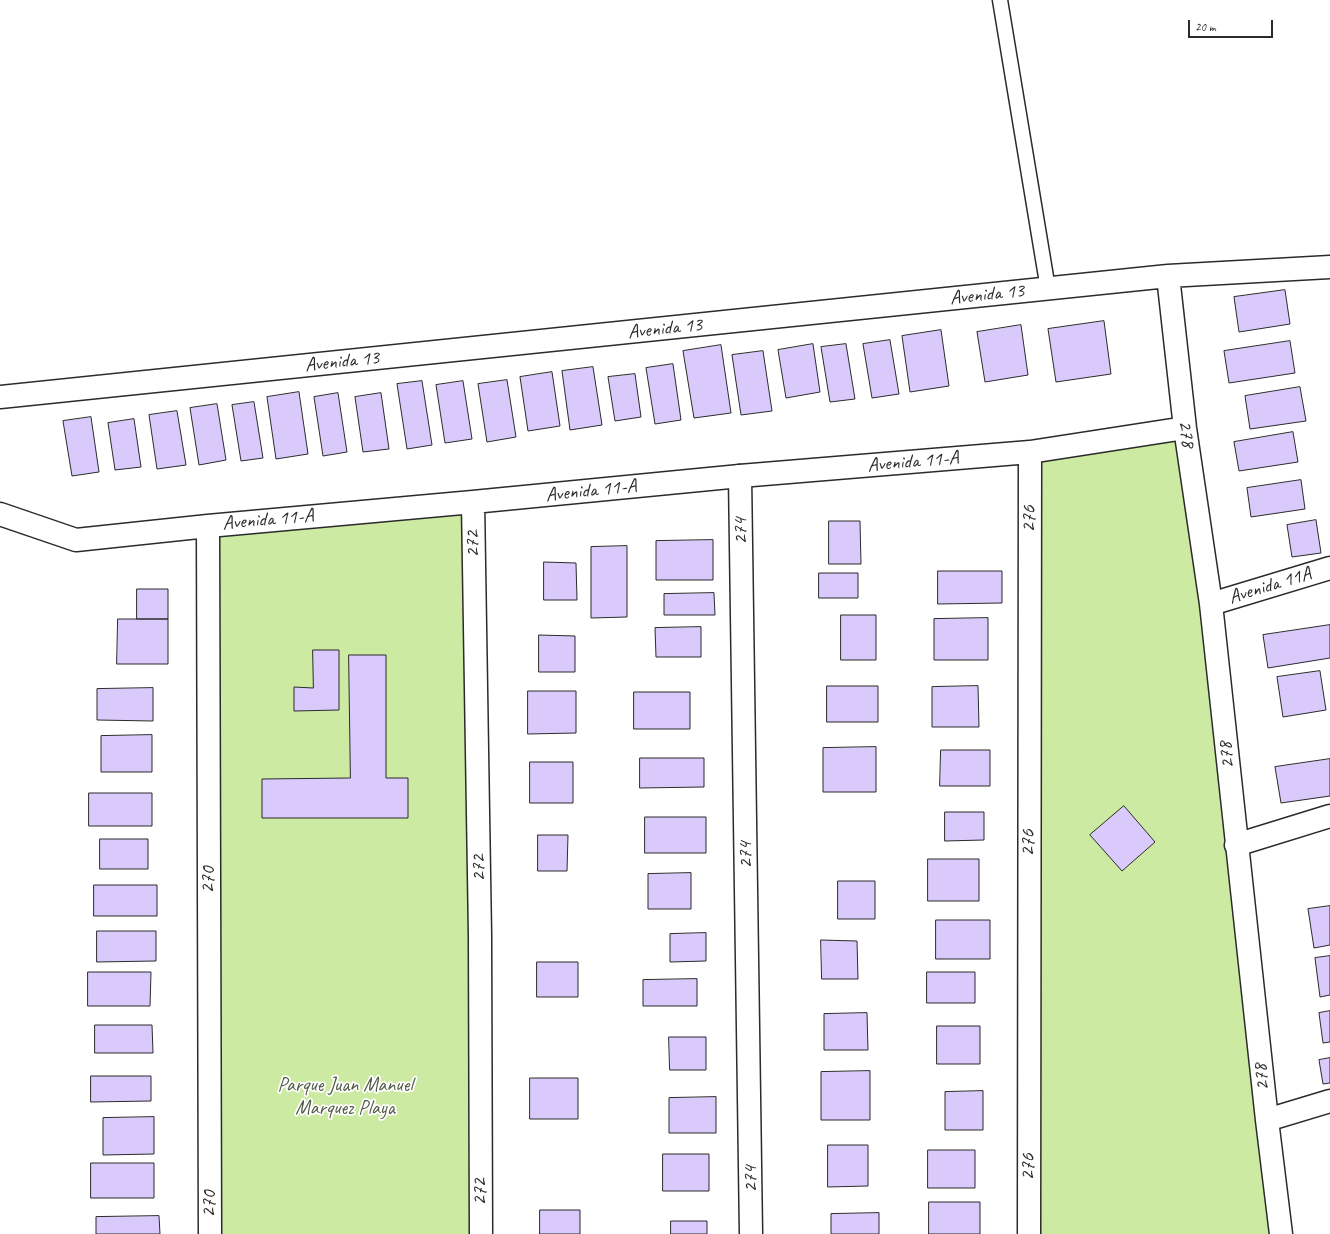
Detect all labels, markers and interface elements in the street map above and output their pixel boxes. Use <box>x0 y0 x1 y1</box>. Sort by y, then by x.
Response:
scale bar <box>1190 12 1275 38</box>
text: 20 m <box>1195 19 1215 35</box>
street label: Avenida 13 <box>949 279 1025 311</box>
street label: Avenida 13 <box>627 313 703 345</box>
street label: Avenida 13 <box>304 346 380 378</box>
street label: 278 <box>1172 419 1200 449</box>
street label: Avenida 11-A <box>866 446 960 478</box>
street label: Avenida 11-A <box>544 474 638 508</box>
street label: Avenida 11-A <box>221 504 315 536</box>
street label: 276 <box>1018 506 1042 532</box>
street label: 274 <box>729 517 753 545</box>
street label: 272 <box>461 530 485 558</box>
street label: Avenida 11A <box>1226 562 1314 610</box>
street label: 278 <box>1214 740 1240 770</box>
street label: 276 <box>1017 830 1041 856</box>
street label: 274 <box>734 841 758 869</box>
street label: 272 <box>467 854 491 882</box>
street label: 270 <box>197 867 221 893</box>
street label: 278 <box>1249 1062 1275 1092</box>
park label: Parque Juan Manuel Marquez Playa <box>277 1074 413 1121</box>
street label: 276 <box>1017 1154 1041 1180</box>
street label: 274 <box>739 1165 763 1193</box>
street label: 272 <box>469 1179 493 1205</box>
street label: 270 <box>198 1191 222 1217</box>

